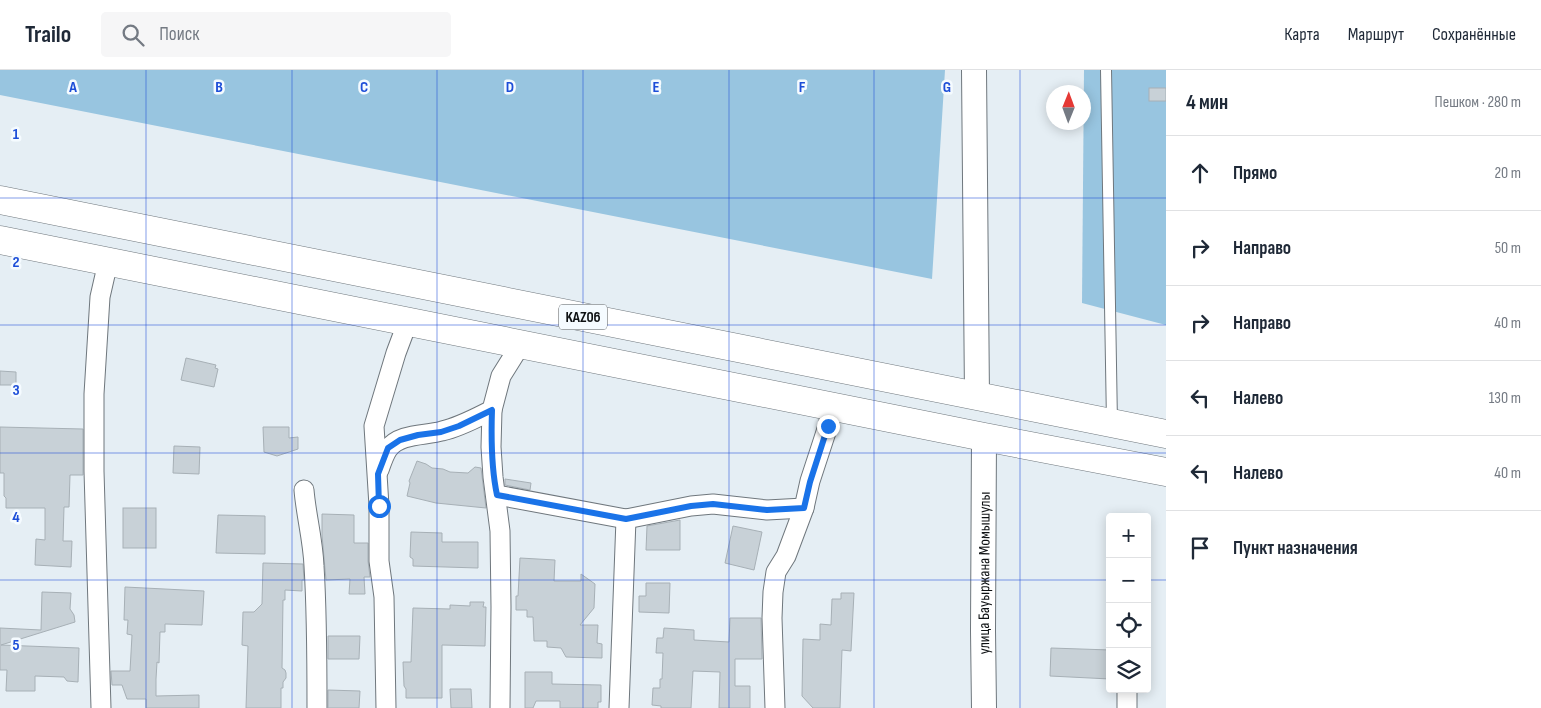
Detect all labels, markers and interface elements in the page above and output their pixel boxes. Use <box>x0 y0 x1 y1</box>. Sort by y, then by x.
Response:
search box <box>101 12 451 57</box>
text: Trailo <box>25 20 71 49</box>
icon: search <box>119 21 147 49</box>
text: Поиск <box>159 23 199 46</box>
text: Карта <box>1284 24 1320 45</box>
text: Маршрут <box>1348 24 1404 45</box>
text: Сохранённые <box>1432 24 1516 45</box>
text: A <box>68 78 77 97</box>
text: B <box>215 78 223 97</box>
text: C <box>360 78 368 97</box>
text: D <box>506 78 514 97</box>
text: E <box>653 78 660 97</box>
text: F <box>799 78 806 97</box>
text: G <box>943 78 951 97</box>
north arrow <box>1046 85 1091 130</box>
text: 4 мин <box>1186 90 1228 115</box>
text: Пешком · 280 m <box>1435 93 1521 112</box>
text: 1 <box>13 125 20 144</box>
icon: ahead <box>1186 159 1214 187</box>
text: Прямо <box>1233 162 1277 185</box>
text: 20 m <box>1494 164 1521 183</box>
icon: right <box>1186 234 1214 262</box>
text: Направо <box>1233 237 1291 260</box>
text: 50 m <box>1495 239 1521 258</box>
text: 2 <box>12 253 20 272</box>
road number: KАZ06 <box>559 304 607 330</box>
icon: right <box>1186 309 1214 337</box>
text: Направо <box>1233 312 1291 335</box>
text: 40 m <box>1494 314 1521 333</box>
text: 3 <box>12 381 20 400</box>
icon: left <box>1186 384 1214 412</box>
text: Налево <box>1233 387 1283 410</box>
text: 130 m <box>1489 389 1521 408</box>
route end <box>817 415 840 438</box>
icon: left <box>1186 459 1214 487</box>
text: Налево <box>1233 462 1283 485</box>
text: 40 m <box>1494 464 1521 483</box>
street label: улица Бауыржана Момышулы <box>975 492 995 655</box>
route start <box>368 495 391 518</box>
text: 4 <box>12 508 20 527</box>
map controls <box>1106 513 1151 693</box>
button: + <box>1106 513 1151 558</box>
icon: arrive <box>1186 534 1214 562</box>
text: Пункт назначения <box>1233 537 1358 560</box>
button: − <box>1106 558 1151 603</box>
button: locate <box>1106 603 1151 648</box>
text: 5 <box>12 636 20 655</box>
button: layers <box>1106 648 1151 693</box>

